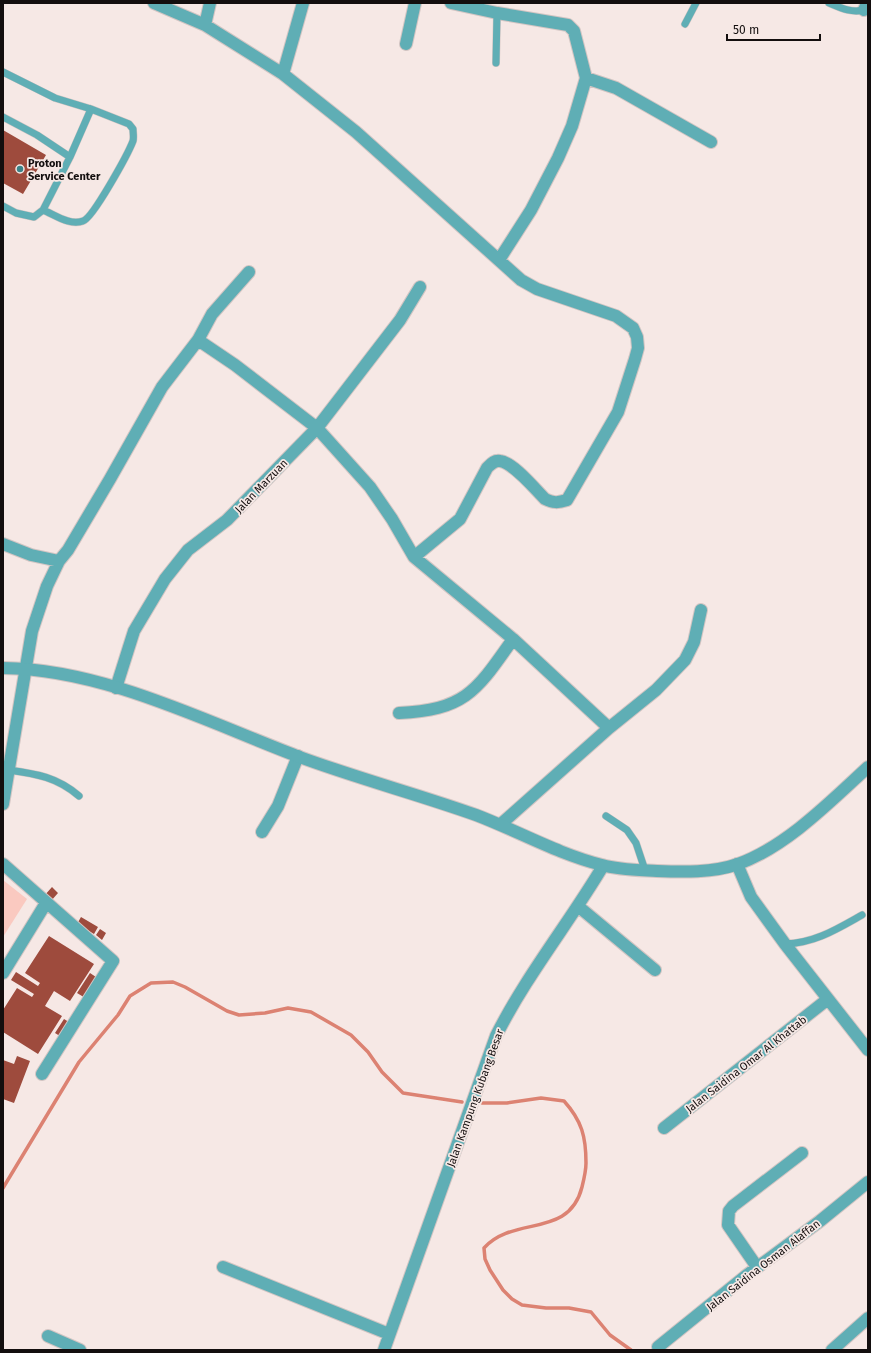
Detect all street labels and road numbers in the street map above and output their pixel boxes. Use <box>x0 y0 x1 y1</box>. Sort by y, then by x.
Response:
street label: Jalan Marzuan <box>232 457 290 516</box>
street label: Jalan Saidina Omar Al Khattab <box>683 1013 809 1116</box>
street label: Jalan Kampung Kubang Besar <box>444 1027 507 1169</box>
street label: Jalan Saidina Osman Alaffan <box>704 1217 823 1314</box>

